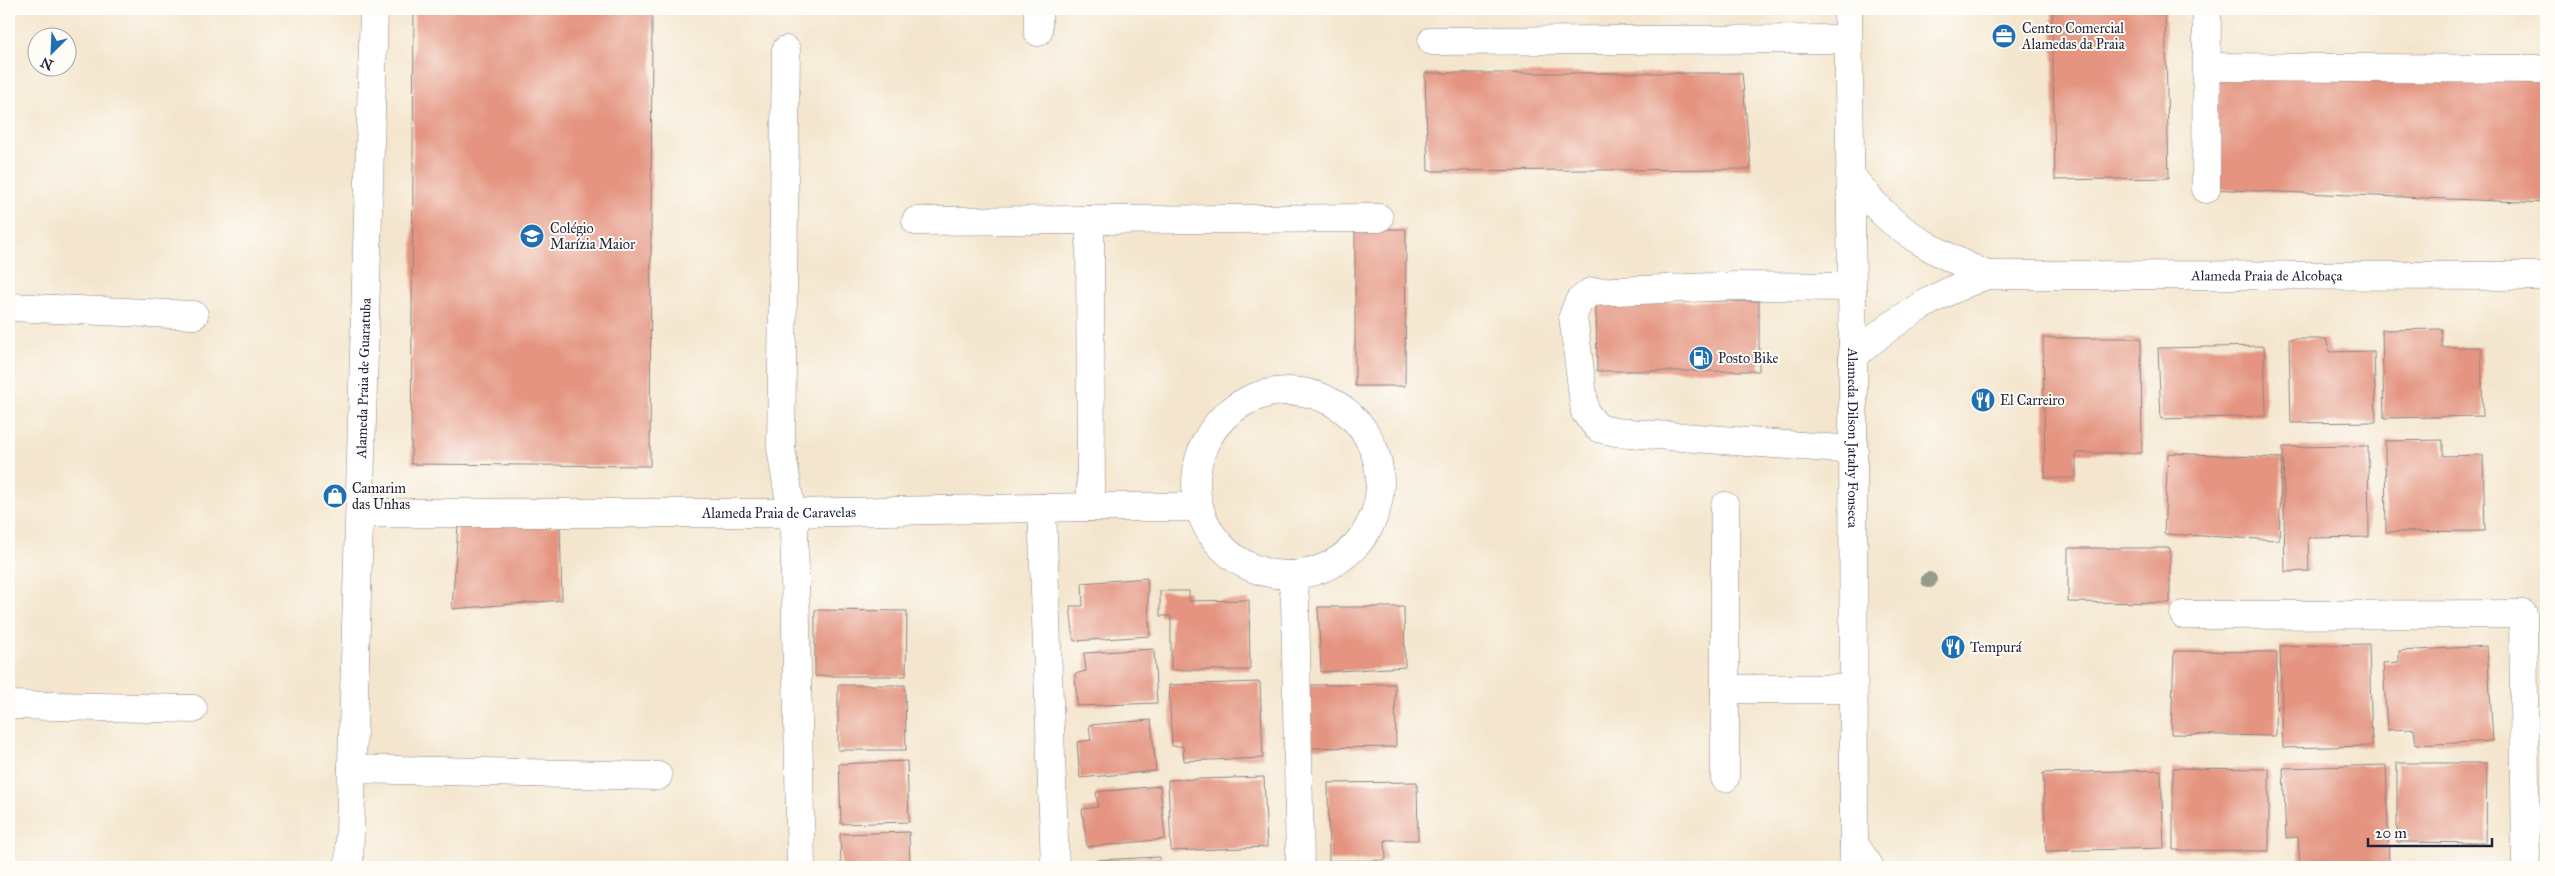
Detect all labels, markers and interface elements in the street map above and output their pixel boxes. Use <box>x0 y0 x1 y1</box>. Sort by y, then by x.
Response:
place label: Centro Comercial Alamedas da Praia <box>2021 20 2125 53</box>
office icon: Centro Comercial Alamedas da Praia <box>1991 23 2017 49</box>
north arrow <box>28 28 78 78</box>
text: N <box>38 53 56 74</box>
place label: Colégio Marízia Maior <box>550 220 636 253</box>
school or university icon: Colégio Marízia Maior <box>519 223 545 249</box>
street label: Alameda Praia de Alcobaça <box>2190 267 2343 285</box>
street label: Alameda Praia de Guaratuba <box>353 298 375 460</box>
fuel station icon: Posto Bike <box>1688 345 1714 371</box>
street label: Alameda Dilson Jatahy Fonseca <box>1843 347 1861 528</box>
place label: Posto Bike <box>1718 350 1779 367</box>
restaurant icon: El Carreiro <box>1970 387 1996 413</box>
place label: El Carreiro <box>2000 392 2065 409</box>
place label: Camarim das Unhas <box>352 480 410 513</box>
shop icon: Camarim das Unhas <box>322 483 348 509</box>
street label: Alameda Praia de Caravelas <box>701 504 856 522</box>
restaurant icon: Tempurá <box>1940 634 1966 660</box>
place label: Tempurá <box>1970 639 2022 656</box>
scale bar <box>2368 816 2491 848</box>
text: 20 m <box>2375 824 2407 842</box>

